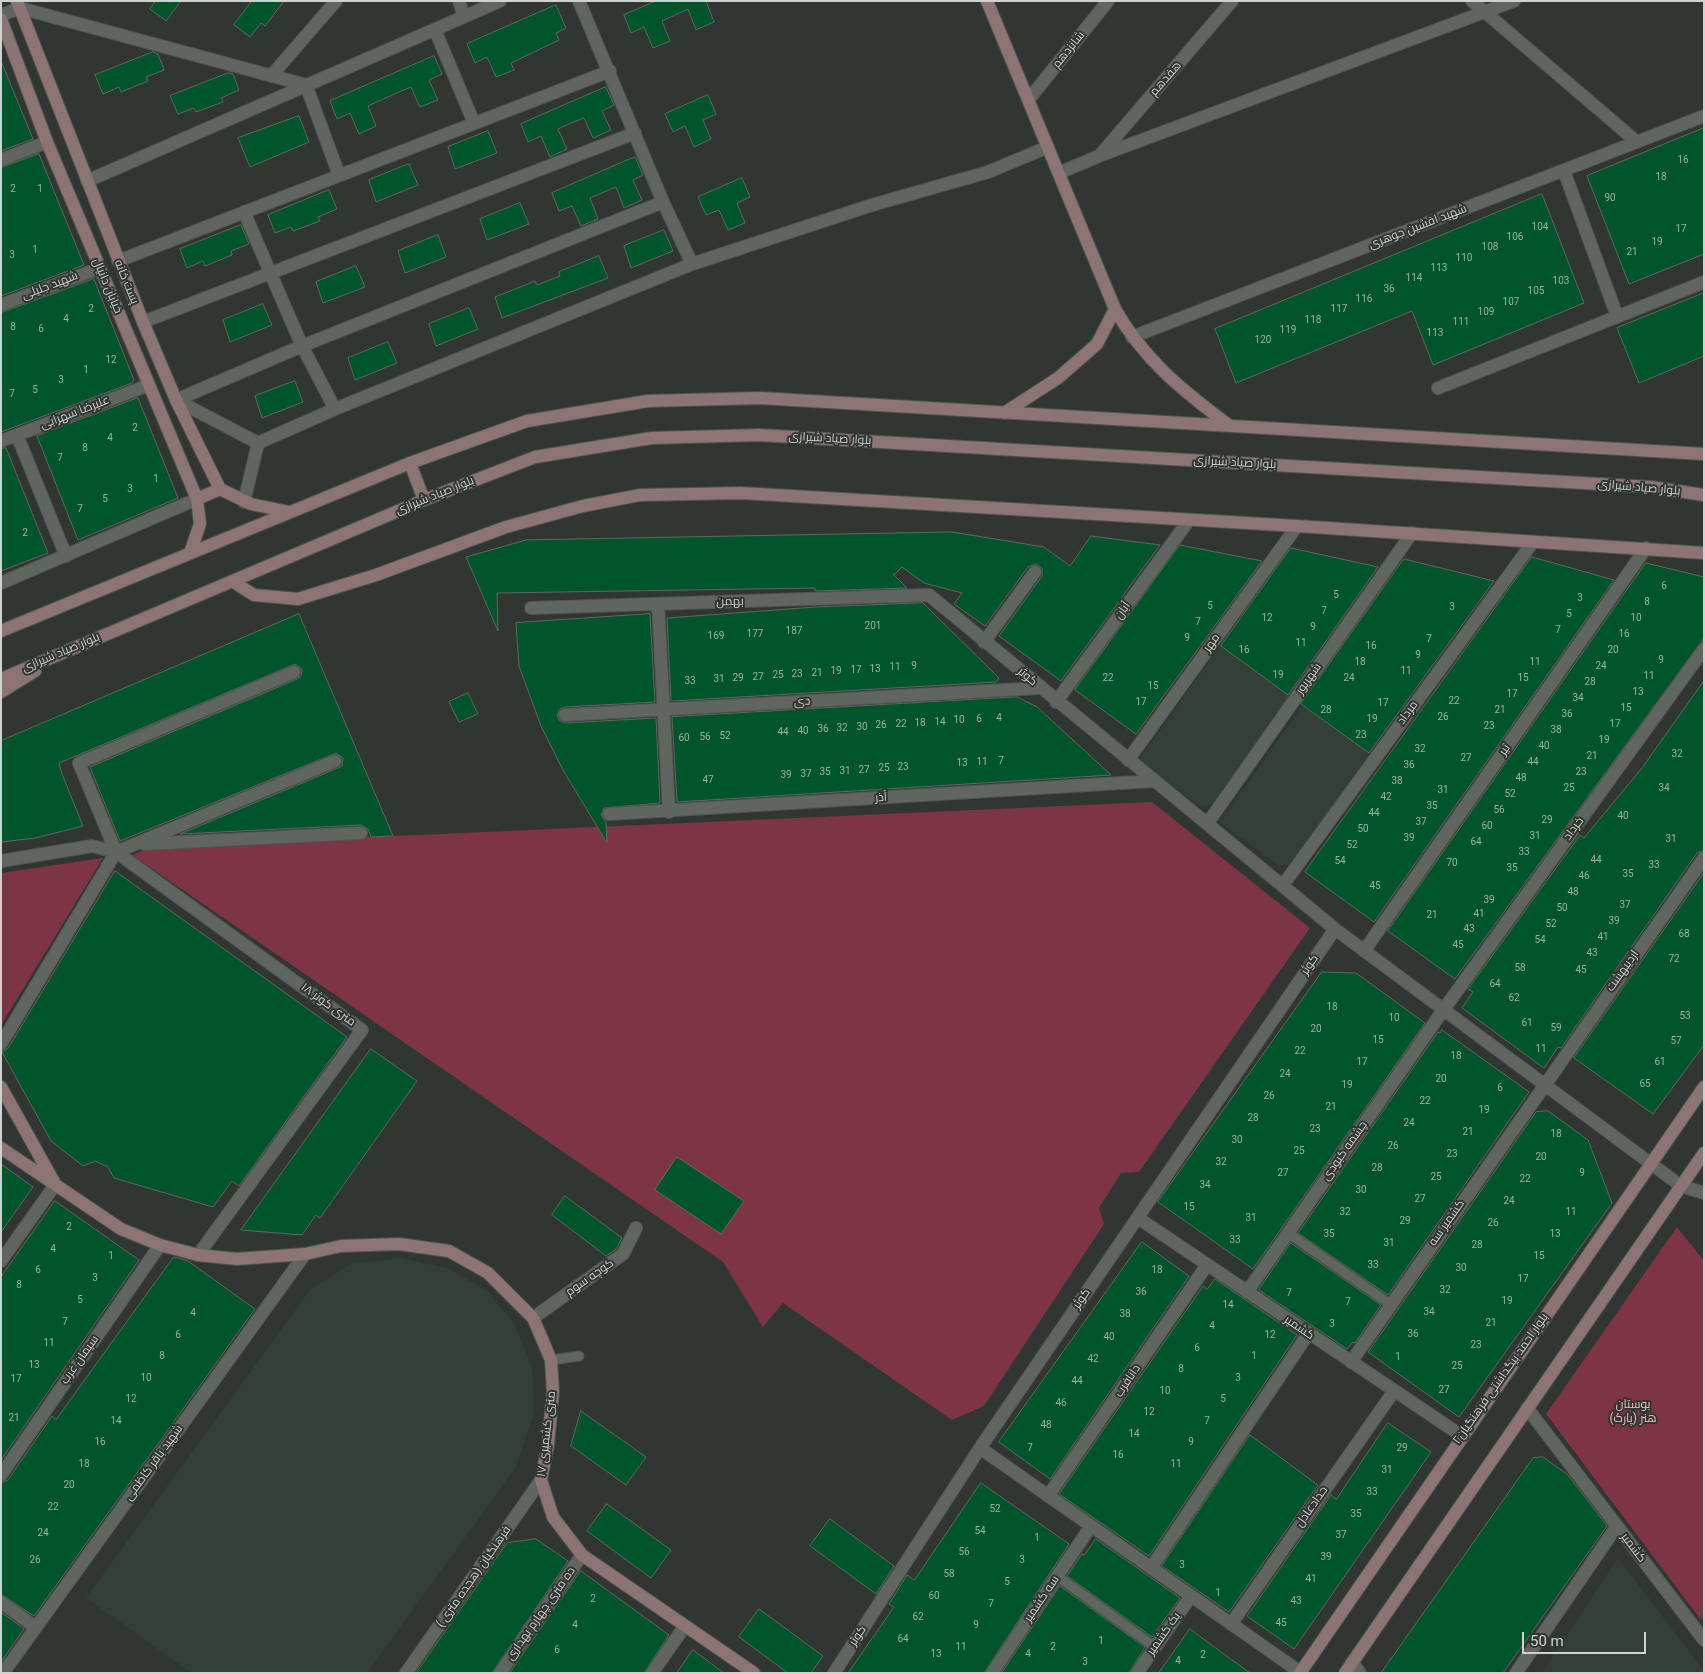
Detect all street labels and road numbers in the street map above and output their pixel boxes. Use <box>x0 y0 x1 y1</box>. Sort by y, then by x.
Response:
street label: شانزدهم <box>1050 29 1088 71</box>
street label: هفدهم <box>1147 59 1185 99</box>
street label: شهید افشین جوهری <box>1367 202 1469 252</box>
street label: خیابان دانیال <box>89 256 125 316</box>
street label: پست خانه <box>111 258 141 306</box>
street label: شهید جلیلی <box>20 269 80 303</box>
street label: علیرضا سهرابی <box>38 393 112 433</box>
street label: بلوار صیاد شیرازی <box>788 430 872 448</box>
street label: بلوار صیاد شیرازی <box>1193 454 1277 472</box>
street label: بلوار صیاد شیرازی <box>394 474 476 518</box>
street label: بلوار صیاد شیرازی <box>1597 477 1681 499</box>
street label: بهمن <box>716 594 744 610</box>
street label: آبان <box>1112 600 1134 622</box>
street label: بلوار صیاد شیرازی <box>20 630 102 676</box>
street label: مهر <box>1201 631 1223 655</box>
street label: شهریور <box>1293 661 1325 697</box>
street label: کوثر <box>1014 665 1040 689</box>
street label: دی <box>793 694 811 710</box>
street label: مرداد <box>1394 698 1422 728</box>
street label: تیر <box>1496 742 1514 758</box>
street label: آذر <box>874 790 888 806</box>
street label: خرداد <box>1561 815 1587 843</box>
street label: اردیبهشت <box>1604 948 1642 994</box>
street label: کوثر <box>1298 952 1322 978</box>
street label: ۱۸ متری کوثر <box>298 980 358 1030</box>
street label: چشمه کبودی <box>1319 1118 1371 1184</box>
street label: کشمیر سه <box>1426 1197 1468 1249</box>
street label: کوچه سوم <box>563 1256 617 1300</box>
street label: کوثر <box>1070 1286 1094 1312</box>
street label: بلوار احمد بیگداشتی فرهنگیان۲ <box>1450 1311 1552 1447</box>
street label: کشمیر <box>1281 1313 1317 1343</box>
street label: سیمان غرب <box>58 1333 102 1387</box>
street label: دانافرب <box>1112 1362 1144 1400</box>
street label: ۱۷ متری کشمیری <box>535 1390 559 1478</box>
street label: شهید باقر کاظمی <box>122 1422 186 1504</box>
street label: حدادعادل <box>1293 1484 1331 1530</box>
street label: فرهنگیان (هجده متری ) <box>434 1524 514 1630</box>
street label: کشمیر <box>1617 1530 1649 1566</box>
street label: ده متری چهارم بهداری <box>503 1564 579 1664</box>
street label: سه کشمیر <box>1021 1573 1063 1625</box>
street label: یک کشمیر <box>1144 1610 1184 1658</box>
street label: کوثر <box>846 1623 870 1649</box>

